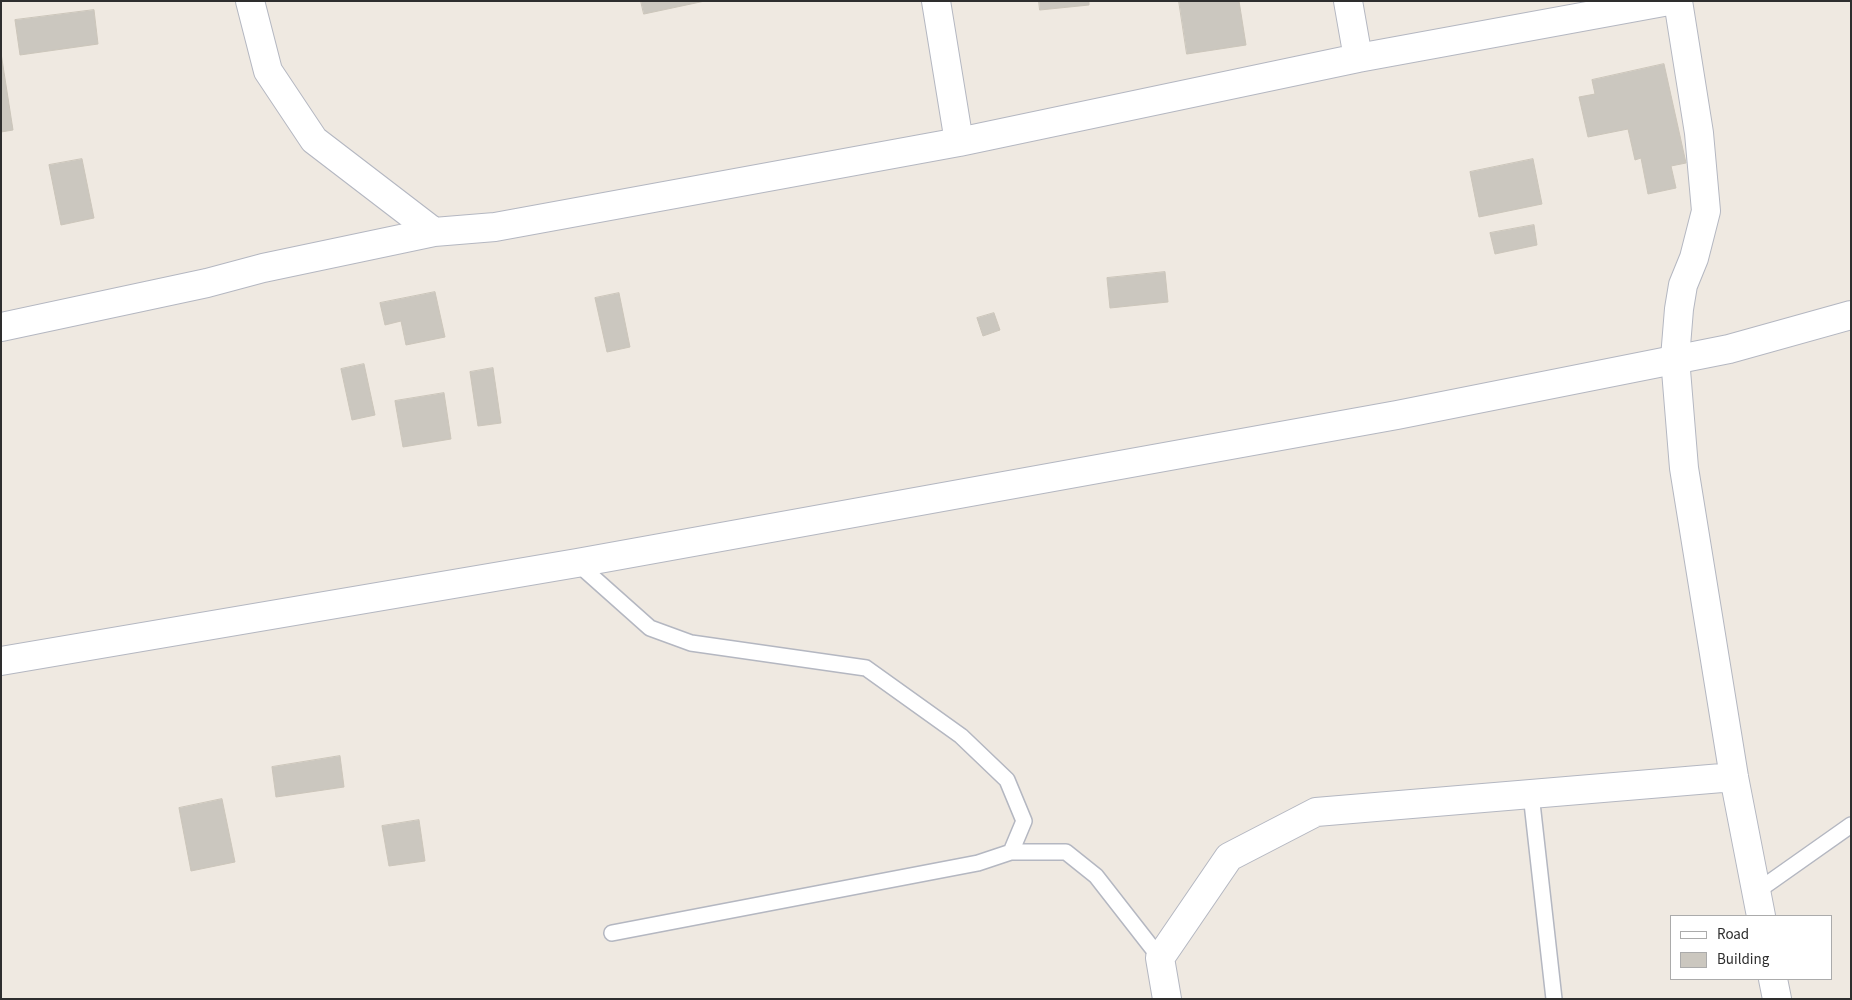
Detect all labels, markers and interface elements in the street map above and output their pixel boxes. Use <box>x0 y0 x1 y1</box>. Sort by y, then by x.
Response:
legend <box>1670 915 1832 980</box>
text: Road <box>1717 924 1749 945</box>
text: Building <box>1717 949 1769 970</box>

